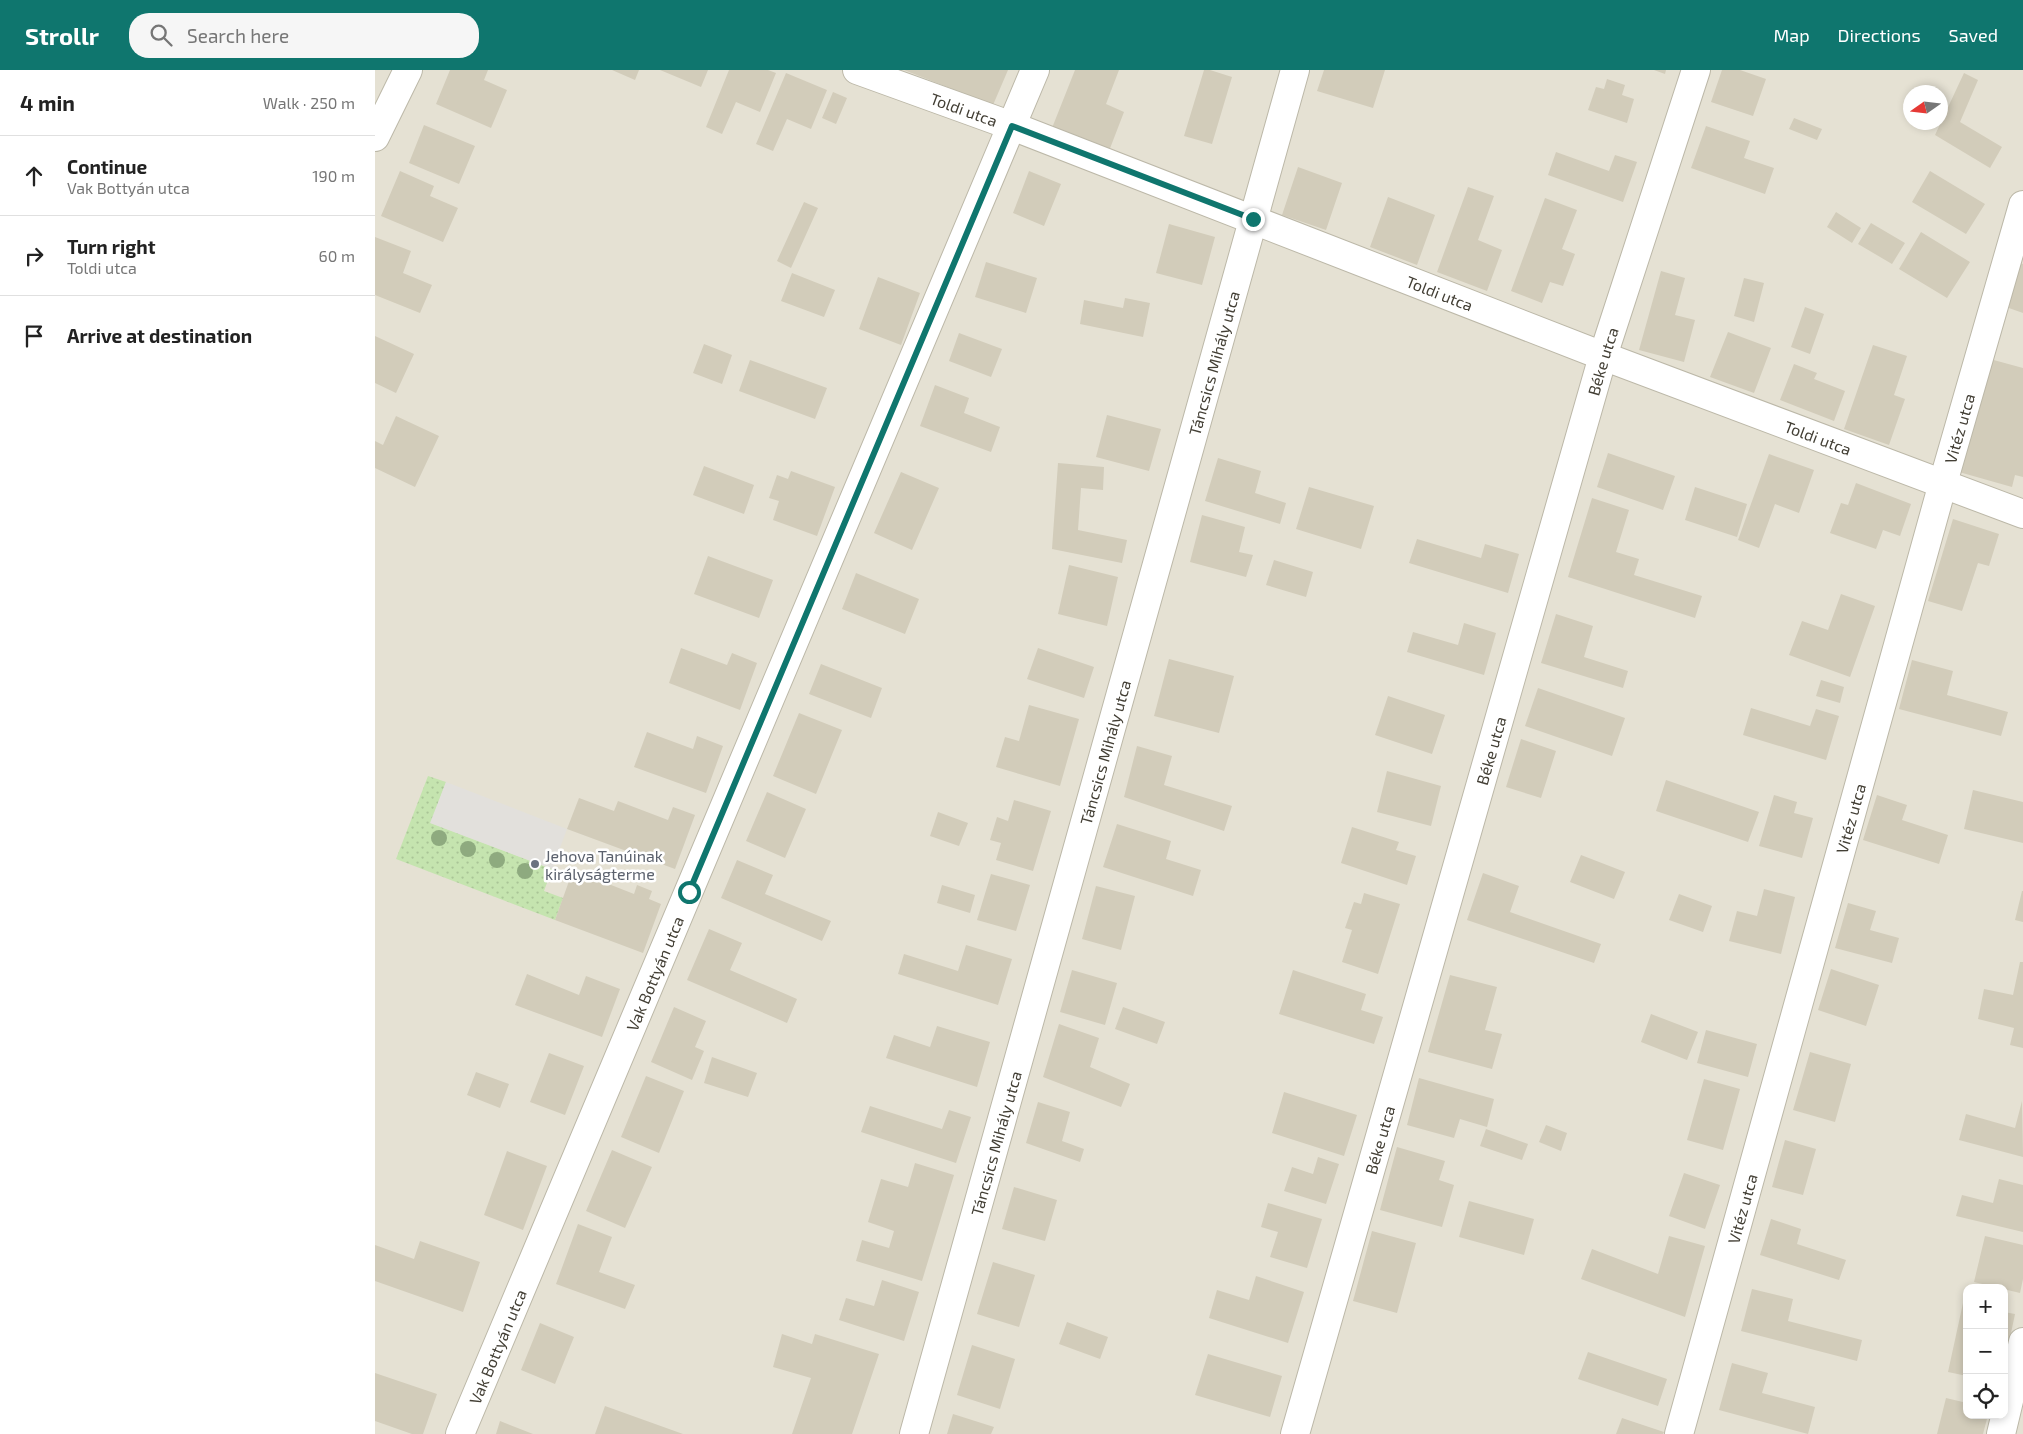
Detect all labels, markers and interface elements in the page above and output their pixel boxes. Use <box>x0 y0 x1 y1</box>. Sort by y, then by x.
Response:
search box <box>129 13 479 58</box>
text: Strollr <box>25 21 99 50</box>
icon: search <box>147 21 175 49</box>
text: Search here <box>187 24 289 47</box>
text: Map <box>1773 24 1810 46</box>
text: Directions <box>1838 24 1921 46</box>
text: Saved <box>1949 24 1998 46</box>
north arrow <box>1903 85 1948 130</box>
street label: Toldi utca <box>928 88 1000 130</box>
text: 4 min <box>20 90 75 115</box>
text: Walk · 250 m <box>263 93 355 112</box>
text: Continue <box>67 155 147 178</box>
icon: ahead <box>20 162 48 190</box>
text: 190 m <box>312 166 355 185</box>
text: Vak Bottyán utca <box>67 178 190 197</box>
route end <box>1242 208 1265 231</box>
text: Turn right <box>67 235 155 258</box>
icon: right <box>20 242 48 270</box>
text: 60 m <box>319 246 355 265</box>
text: Toldi utca <box>67 258 137 277</box>
street label: Toldi utca <box>1404 271 1476 314</box>
street label: Táncsics Mihály utca <box>1184 288 1242 438</box>
icon: arrive <box>20 322 48 350</box>
text: Arrive at destination <box>67 324 252 347</box>
street label: Béke utca <box>1583 324 1621 397</box>
street label: Vitéz utca <box>1940 391 1978 465</box>
street label: Toldi utca <box>1782 416 1854 458</box>
street label: Táncsics Mihály utca <box>1075 678 1134 827</box>
street label: Béke utca <box>1472 714 1509 787</box>
street label: Vitéz utca <box>1831 781 1869 856</box>
place label: Jehova Tanúinak királyságterme <box>545 846 663 883</box>
marker: Jehova Tanúinak királyságterme <box>529 858 541 870</box>
route start <box>678 881 701 904</box>
street label: Vak Bottyán utca <box>622 913 687 1034</box>
street label: Táncsics Mihály utca <box>966 1069 1024 1218</box>
street label: Béke utca <box>1360 1103 1398 1176</box>
street label: Vitéz utca <box>1723 1171 1760 1246</box>
map controls <box>1963 1284 2008 1419</box>
button: + <box>1963 1284 2008 1329</box>
street label: Vak Bottyán utca <box>464 1286 530 1407</box>
button: − <box>1963 1329 2008 1374</box>
button: locate <box>1963 1374 2008 1419</box>

